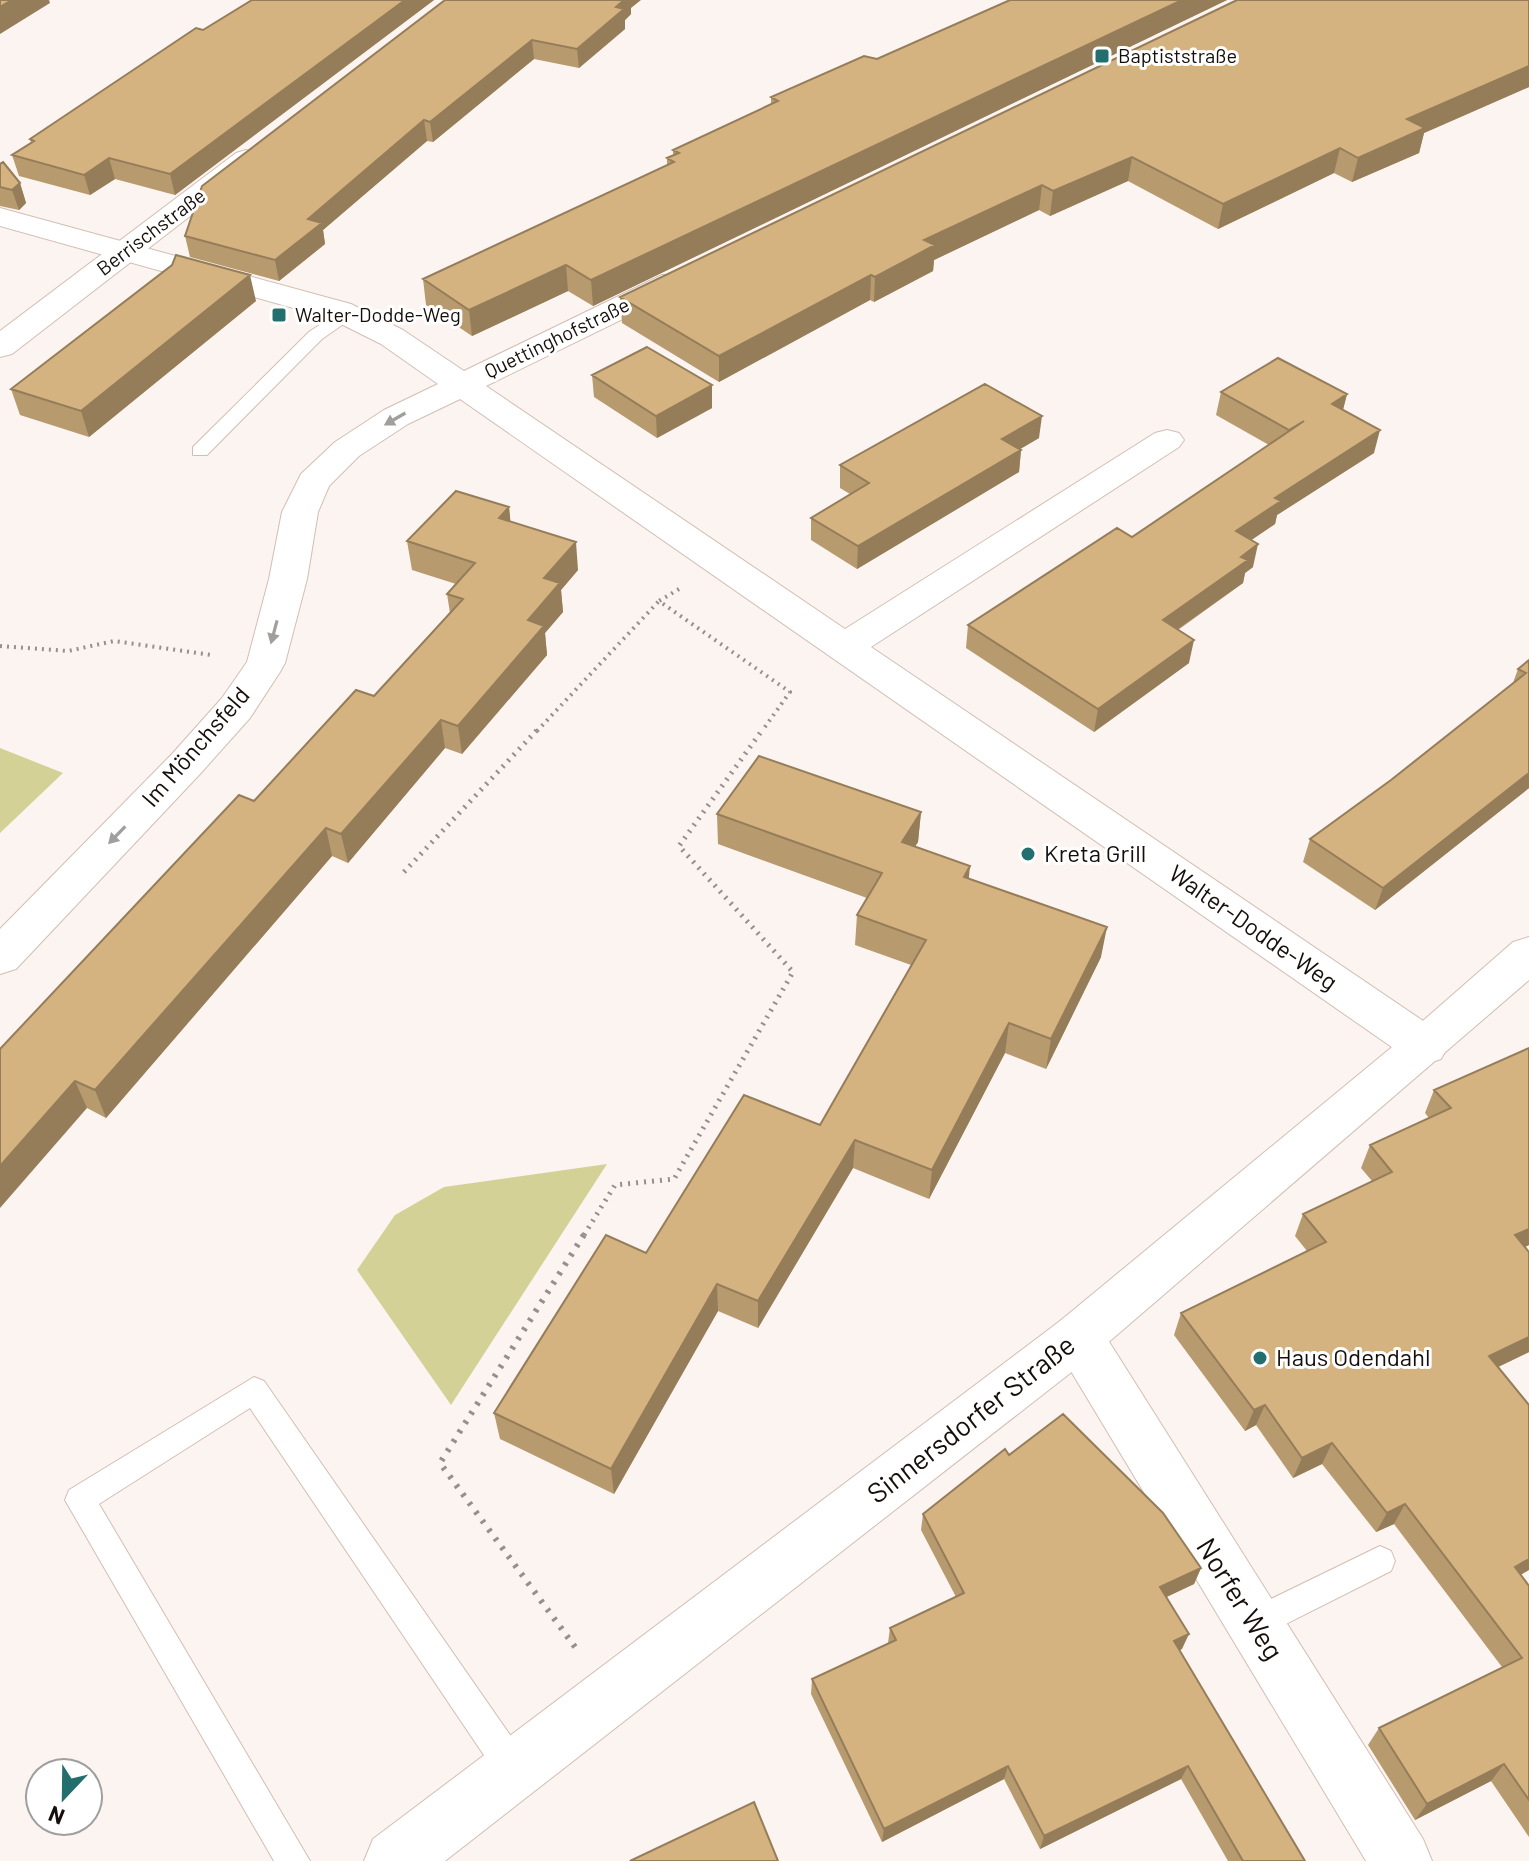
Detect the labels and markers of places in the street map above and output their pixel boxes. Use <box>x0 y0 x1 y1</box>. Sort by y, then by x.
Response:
place label: Baptiststraße <box>1118 43 1237 67</box>
marker: Baptiststraße <box>1093 47 1111 65</box>
place label: Walter-Dodde-Weg <box>295 302 461 326</box>
marker: Walter-Dodde-Weg <box>270 306 288 324</box>
place label: Kreta Grill <box>1044 838 1146 867</box>
marker: Kreta Grill <box>1019 845 1037 863</box>
place label: Haus Odendahl <box>1276 1342 1431 1371</box>
marker: Haus Odendahl <box>1251 1349 1269 1367</box>

